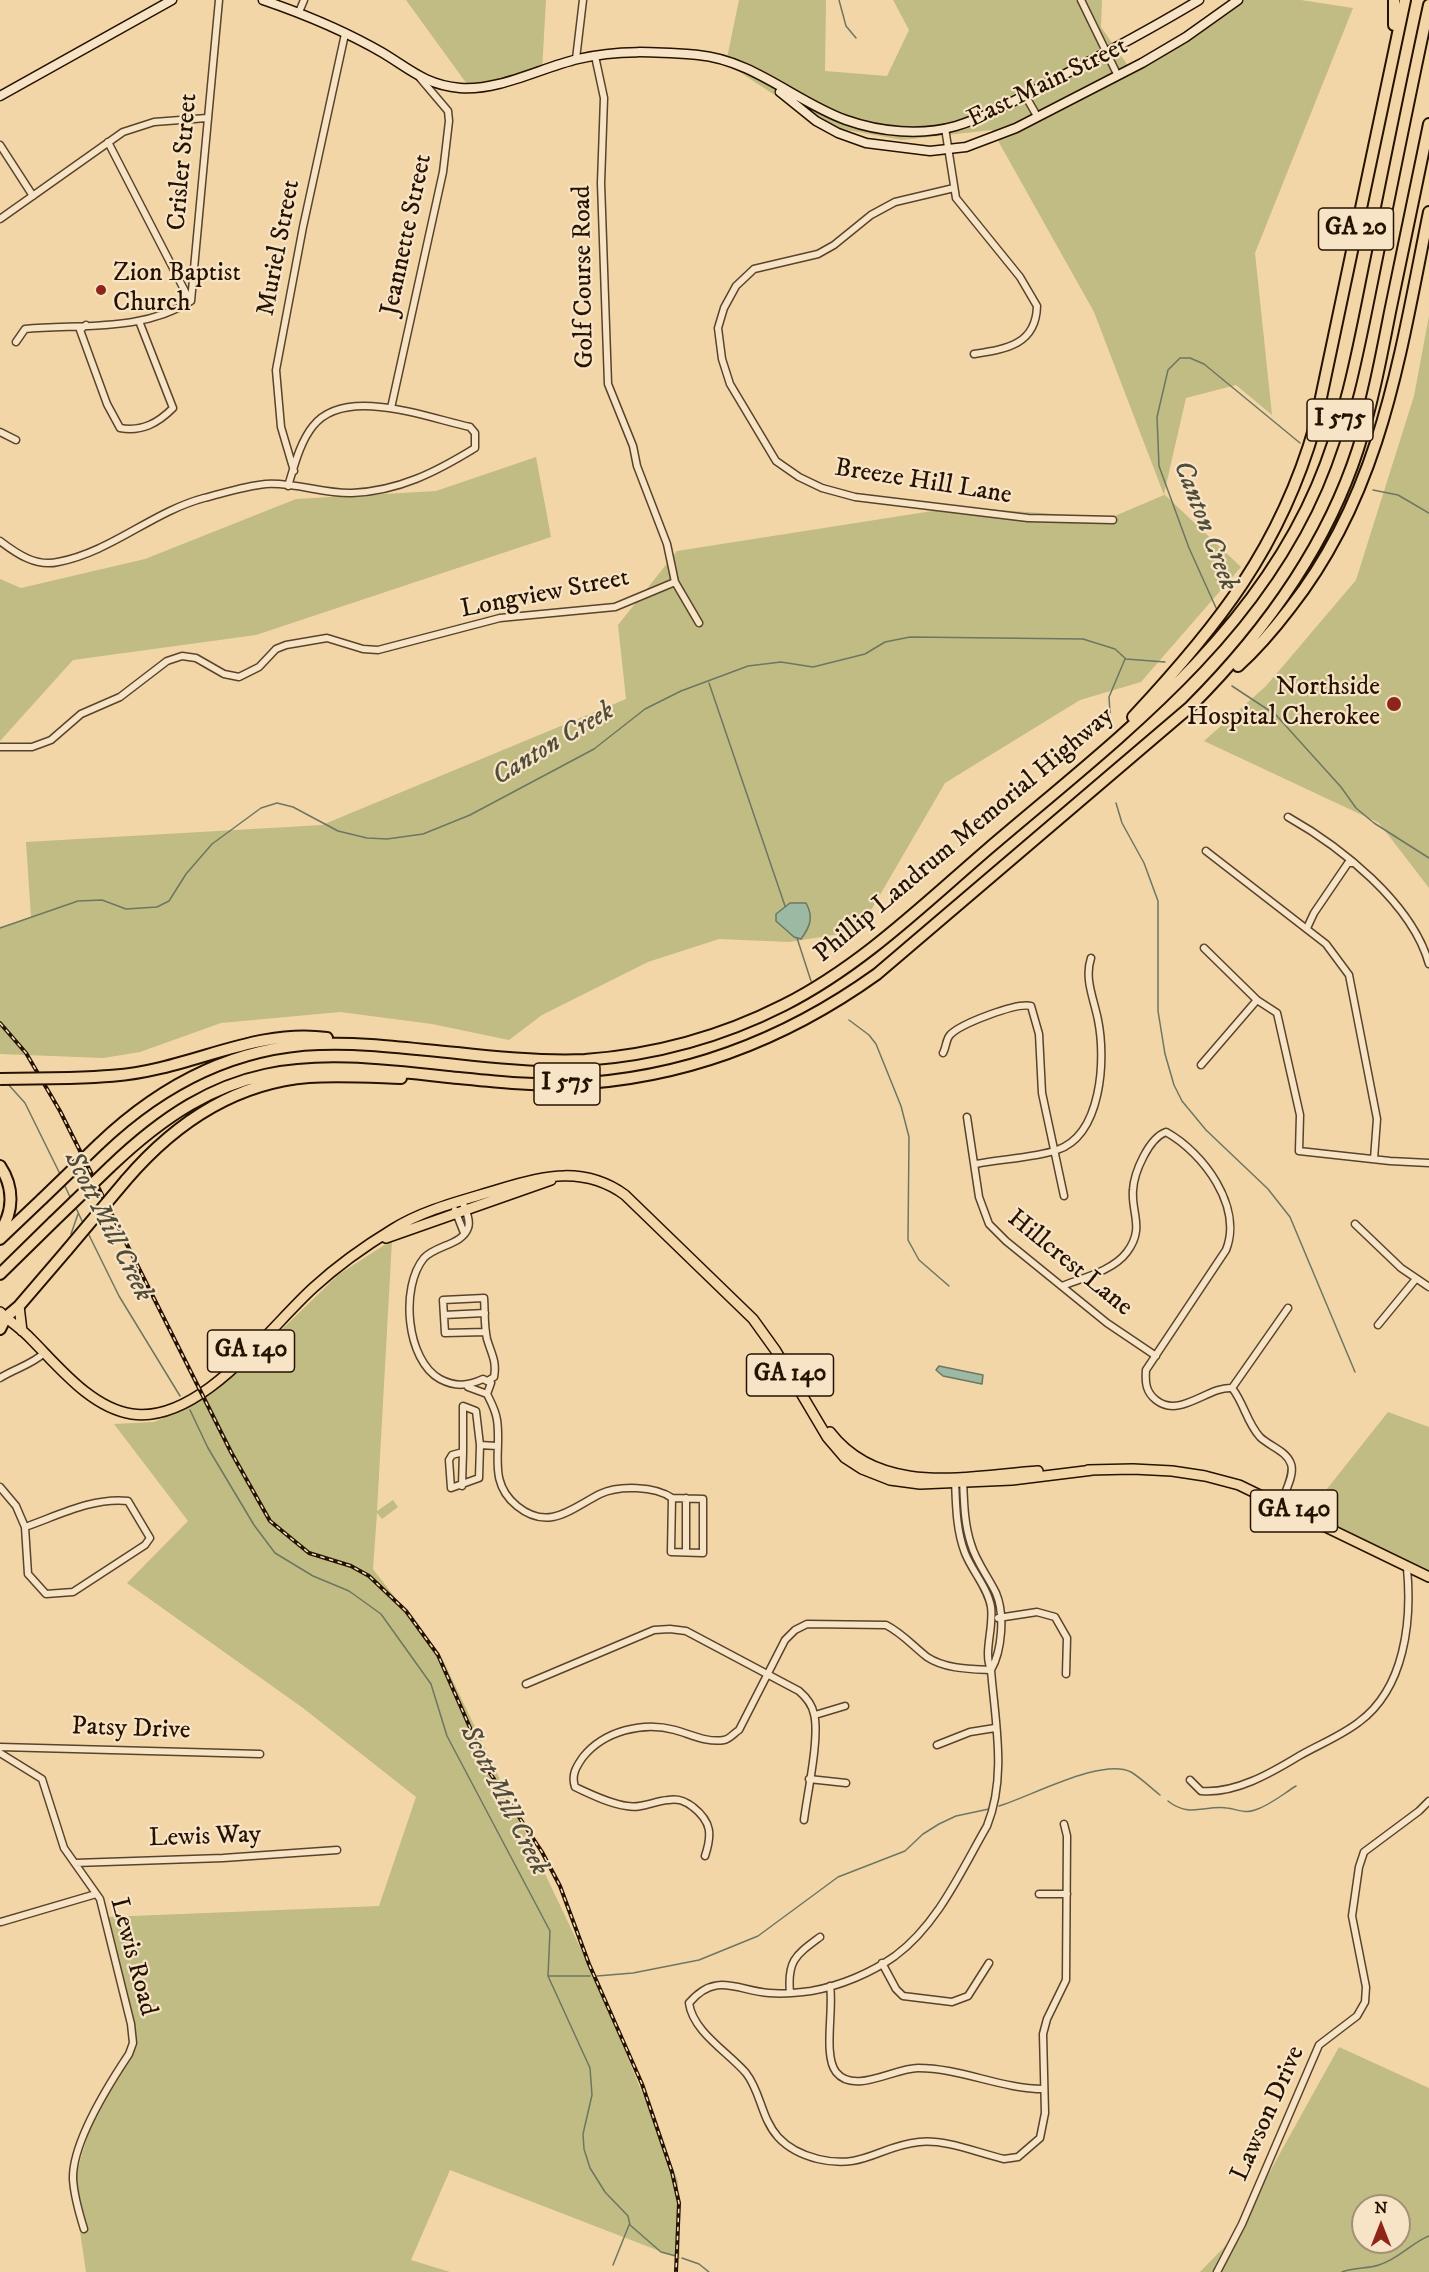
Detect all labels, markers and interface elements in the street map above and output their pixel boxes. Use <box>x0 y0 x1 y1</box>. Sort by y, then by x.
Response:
street label: East Main Street <box>963 32 1133 136</box>
street label: Crisler Street <box>162 92 206 232</box>
street label: Jeannette Street <box>376 152 440 318</box>
street label: Muriel Street <box>252 177 308 319</box>
street label: Golf Course Road <box>568 185 602 369</box>
road number: GA 20 <box>1318 208 1394 250</box>
place label: Zion Baptist Church <box>113 259 241 320</box>
marker: Zion Baptist Church <box>94 283 108 297</box>
road number: I 575 <box>1307 399 1373 441</box>
street label: Breeze Hill Lane <box>832 454 1014 512</box>
water label: Canton Creek <box>1164 456 1244 596</box>
street label: Longview Street <box>458 563 632 627</box>
place label: Northside Hospital Cherokee <box>1187 673 1380 734</box>
marker: Northside Hospital Cherokee <box>1385 695 1403 713</box>
water label: Canton Creek <box>487 696 621 794</box>
street label: Phillip Landrum Memorial Highway <box>809 701 1121 971</box>
road number: I 575 <box>534 1063 600 1105</box>
water label: Scott Mill Creek <box>55 1147 159 1307</box>
street label: Hillcrest Lane <box>1000 1204 1138 1324</box>
road number: GA 140 <box>208 1330 294 1372</box>
road number: GA 140 <box>746 1354 834 1396</box>
road number: GA 140 <box>1250 1490 1338 1532</box>
street label: Patsy Drive <box>71 1712 191 1748</box>
water label: Scott Mill Creek <box>451 1721 555 1881</box>
street label: Lewis Way <box>148 1820 262 1856</box>
street label: Lewis Road <box>101 1895 163 2019</box>
street label: Lawson Drive <box>1225 2042 1313 2186</box>
north arrow <box>1351 2194 1411 2254</box>
text: N <box>1374 2198 1388 2218</box>

